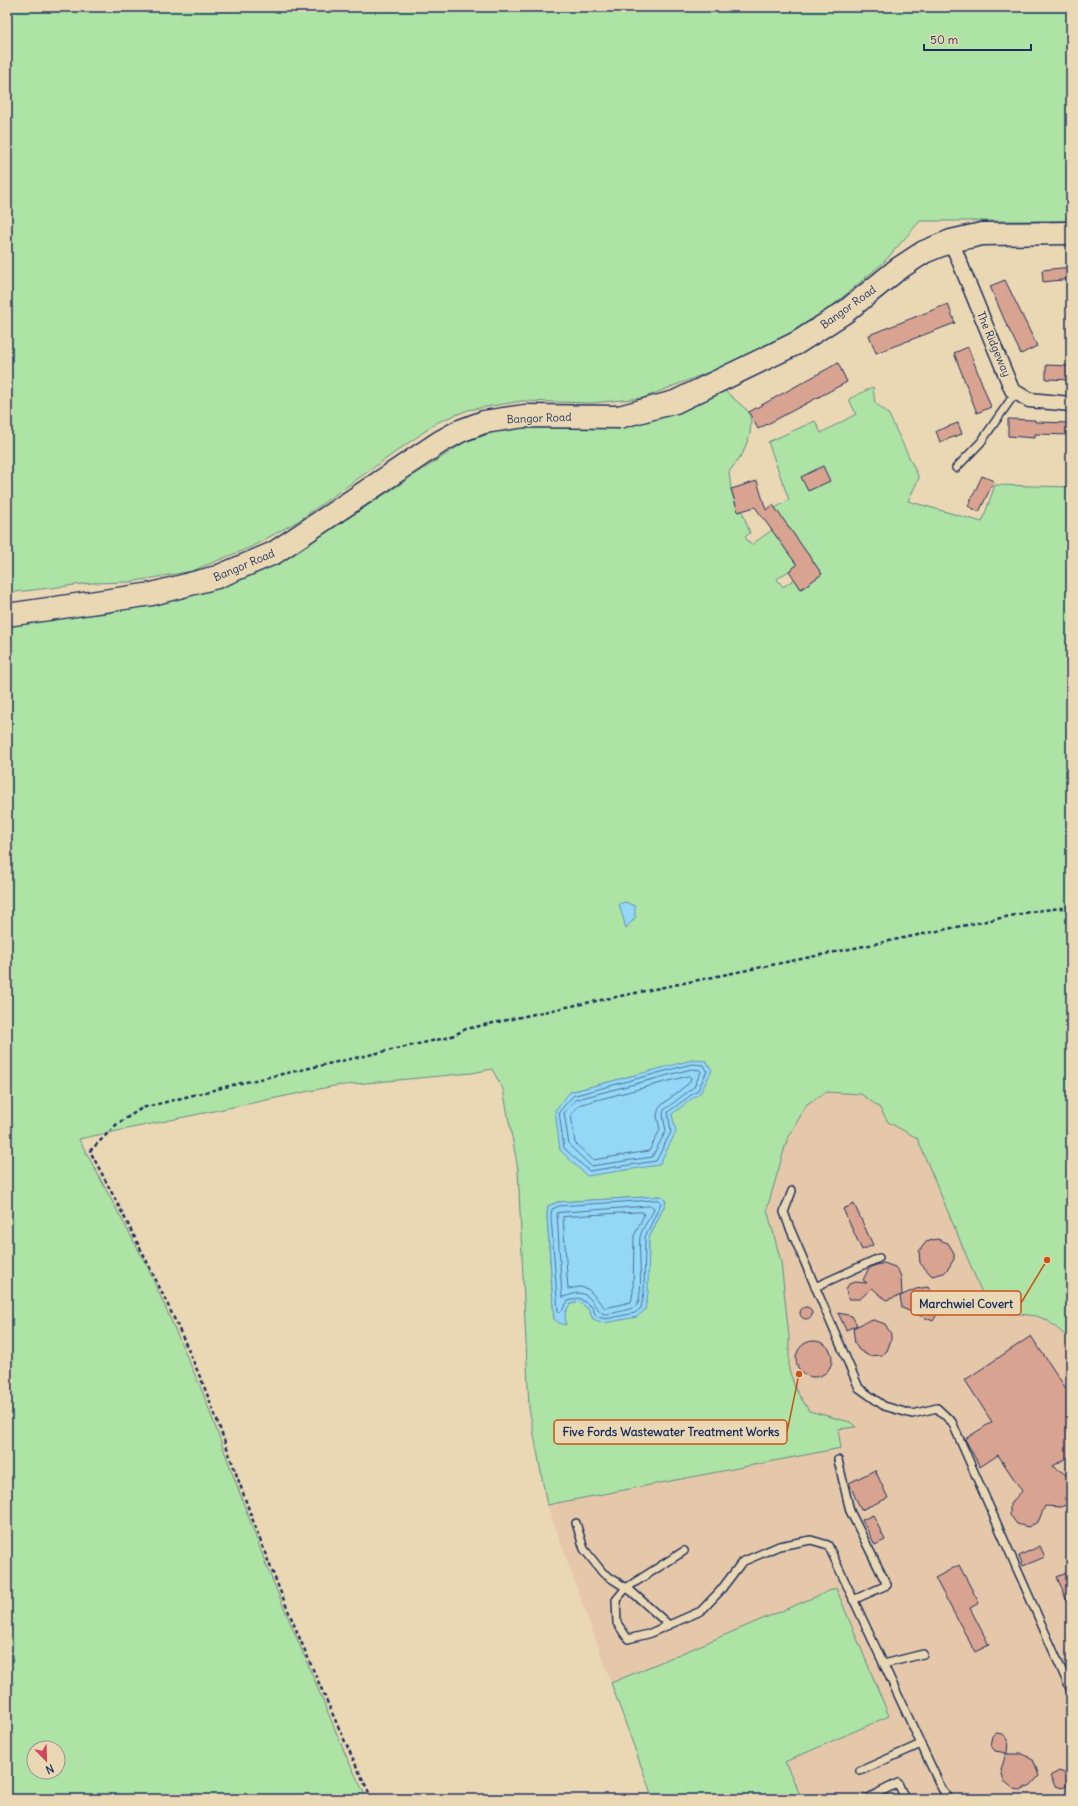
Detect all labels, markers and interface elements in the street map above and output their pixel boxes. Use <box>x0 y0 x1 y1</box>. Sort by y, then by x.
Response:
scale bar <box>924 26 1031 52</box>
text: 50 m <box>930 32 959 47</box>
street label: Bangor Road <box>818 282 879 332</box>
street label: The Ridgeway <box>974 309 1014 379</box>
street label: Bangor Road <box>506 410 572 426</box>
street label: Bangor Road <box>211 546 277 584</box>
callout: Marchwiel Covert <box>911 1291 1021 1315</box>
text: Marchwiel Covert <box>919 1296 1014 1311</box>
callout: Five Fords Wastewater Treatment Works <box>554 1420 787 1444</box>
text: Five Fords Wastewater Treatment Works <box>562 1424 780 1439</box>
north arrow <box>26 1740 66 1780</box>
text: N <box>44 1761 56 1777</box>

